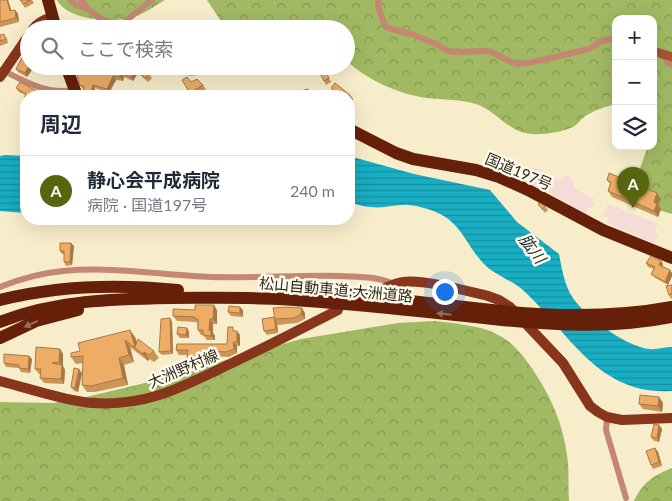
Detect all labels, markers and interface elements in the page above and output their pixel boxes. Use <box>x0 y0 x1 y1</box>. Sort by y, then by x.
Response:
map controls <box>612 15 657 150</box>
button: + <box>612 15 657 60</box>
search box <box>20 20 355 75</box>
icon: search <box>38 34 66 62</box>
text: ここで検索 <box>78 37 173 60</box>
button: − <box>612 60 657 105</box>
button: layers <box>612 105 657 150</box>
text: 周辺 <box>40 111 82 136</box>
street label: 国道197号 <box>483 149 555 193</box>
pin: A <box>617 167 649 208</box>
text: 静心会平成病院 <box>87 168 220 191</box>
text: A <box>50 181 62 200</box>
text: 240 m <box>290 181 335 200</box>
text: 病院 · 国道197号 <box>87 195 207 214</box>
water label: 肱川 <box>516 229 551 268</box>
street label: 松山自動車道;大洲道路 <box>259 273 413 305</box>
your location <box>432 279 458 305</box>
one-way arrow <box>436 310 452 318</box>
one-way arrow <box>24 320 38 328</box>
street label: 大洲野村線 <box>145 345 221 391</box>

